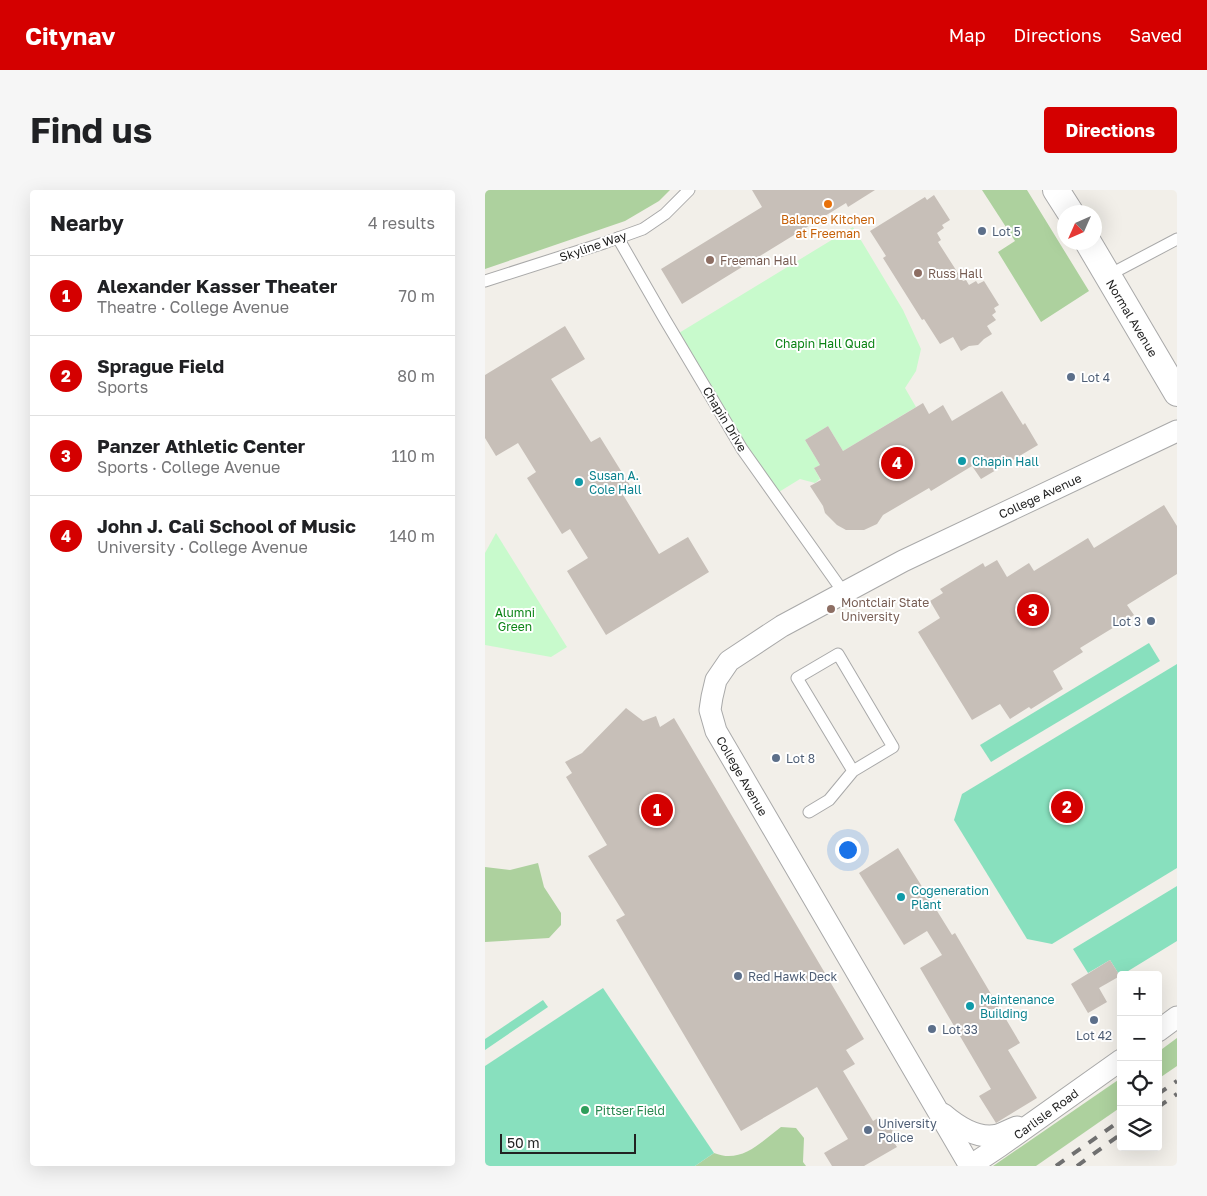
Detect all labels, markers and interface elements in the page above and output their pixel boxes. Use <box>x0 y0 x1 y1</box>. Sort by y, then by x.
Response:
text: Citynav <box>25 21 115 50</box>
text: Map <box>949 24 985 46</box>
text: Directions <box>1013 24 1101 46</box>
text: Saved <box>1129 24 1182 46</box>
button: Directions <box>1044 107 1177 153</box>
text: Find us <box>30 109 152 151</box>
marker: Balance Kitchen at Freeman <box>822 198 834 210</box>
north arrow <box>1057 205 1102 250</box>
text: Nearby <box>50 210 124 236</box>
place label: Balance Kitchen at Freeman <box>781 212 875 241</box>
text: 4 results <box>368 213 435 233</box>
place label: Lot 5 <box>992 224 1021 239</box>
marker: Lot 5 <box>976 225 988 237</box>
street label: Skyline Way <box>557 227 629 264</box>
place label: Freeman Hall <box>720 253 797 268</box>
marker: Freeman Hall <box>704 254 716 266</box>
place label: Russ Hall <box>928 266 983 281</box>
marker: Russ Hall <box>912 267 924 279</box>
text: Alexander Kasser Theater <box>97 274 337 297</box>
street label: Normal Avenue <box>1103 277 1161 359</box>
text: 1 <box>62 286 70 306</box>
text: 70 m <box>398 286 435 306</box>
text: Theatre · College Avenue <box>97 297 289 317</box>
park label: Chapin Hall Quad <box>775 336 875 351</box>
text: Sprague Field <box>97 354 224 377</box>
text: 2 <box>61 366 71 386</box>
text: 80 m <box>397 366 435 386</box>
place label: Lot 4 <box>1081 370 1110 385</box>
marker: Lot 4 <box>1065 371 1077 383</box>
text: Sports <box>97 377 148 397</box>
street label: Chapin Drive <box>700 384 750 454</box>
text: Panzer Athletic Center <box>97 434 305 457</box>
pin: 4 <box>881 444 913 482</box>
text: 3 <box>61 446 71 466</box>
text: 110 m <box>391 446 435 466</box>
place label: Chapin Hall <box>972 454 1039 469</box>
marker: Chapin Hall <box>956 455 968 467</box>
text: Sports · College Avenue <box>97 457 280 477</box>
place label: Susan A. Cole Hall <box>589 468 642 497</box>
street label: College Avenue <box>996 470 1084 522</box>
marker: Susan A. Cole Hall <box>573 476 585 488</box>
text: John J. Cali School of Music <box>97 514 356 537</box>
text: 4 <box>61 526 71 546</box>
text: 140 m <box>389 526 435 546</box>
text: University · College Avenue <box>97 537 308 557</box>
pin: 3 <box>1017 591 1049 629</box>
place label: Montclair State University <box>841 595 929 624</box>
marker: Montclair State University <box>825 603 837 615</box>
park label: Alumni Green <box>495 605 535 634</box>
place label: Lot 3 <box>1112 614 1141 629</box>
marker: Lot 3 <box>1145 615 1157 627</box>
street label: College Avenue <box>713 733 771 819</box>
place label: Lot 8 <box>786 751 815 766</box>
marker: Lot 8 <box>770 752 782 764</box>
pin: 2 <box>1051 788 1083 826</box>
pin: 1 <box>641 791 673 829</box>
your location <box>835 837 861 863</box>
place label: Cogeneration Plant <box>911 883 989 912</box>
marker: Cogeneration Plant <box>895 891 907 903</box>
place label: Red Hawk Deck <box>748 969 838 984</box>
marker: Red Hawk Deck <box>732 970 744 982</box>
map controls <box>1117 971 1162 1151</box>
button: + <box>1117 971 1162 1016</box>
place label: Maintenance Building <box>980 992 1054 1021</box>
marker: Maintenance Building <box>964 1000 976 1012</box>
marker: Lot 42 <box>1088 1014 1100 1026</box>
button: − <box>1117 1016 1162 1061</box>
place label: Lot 33 <box>942 1022 978 1037</box>
marker: Lot 33 <box>926 1023 938 1035</box>
place label: Lot 42 <box>1076 1028 1112 1043</box>
button: locate <box>1117 1061 1162 1106</box>
street label: Carlisle Road <box>1011 1086 1081 1142</box>
place label: Pittser Field <box>595 1103 665 1118</box>
marker: Pittser Field <box>579 1104 591 1116</box>
button: layers <box>1117 1106 1162 1151</box>
place label: University Police <box>878 1116 937 1145</box>
marker: University Police <box>862 1124 874 1136</box>
scale bar <box>500 1131 636 1154</box>
text: 50 m <box>507 1134 540 1151</box>

